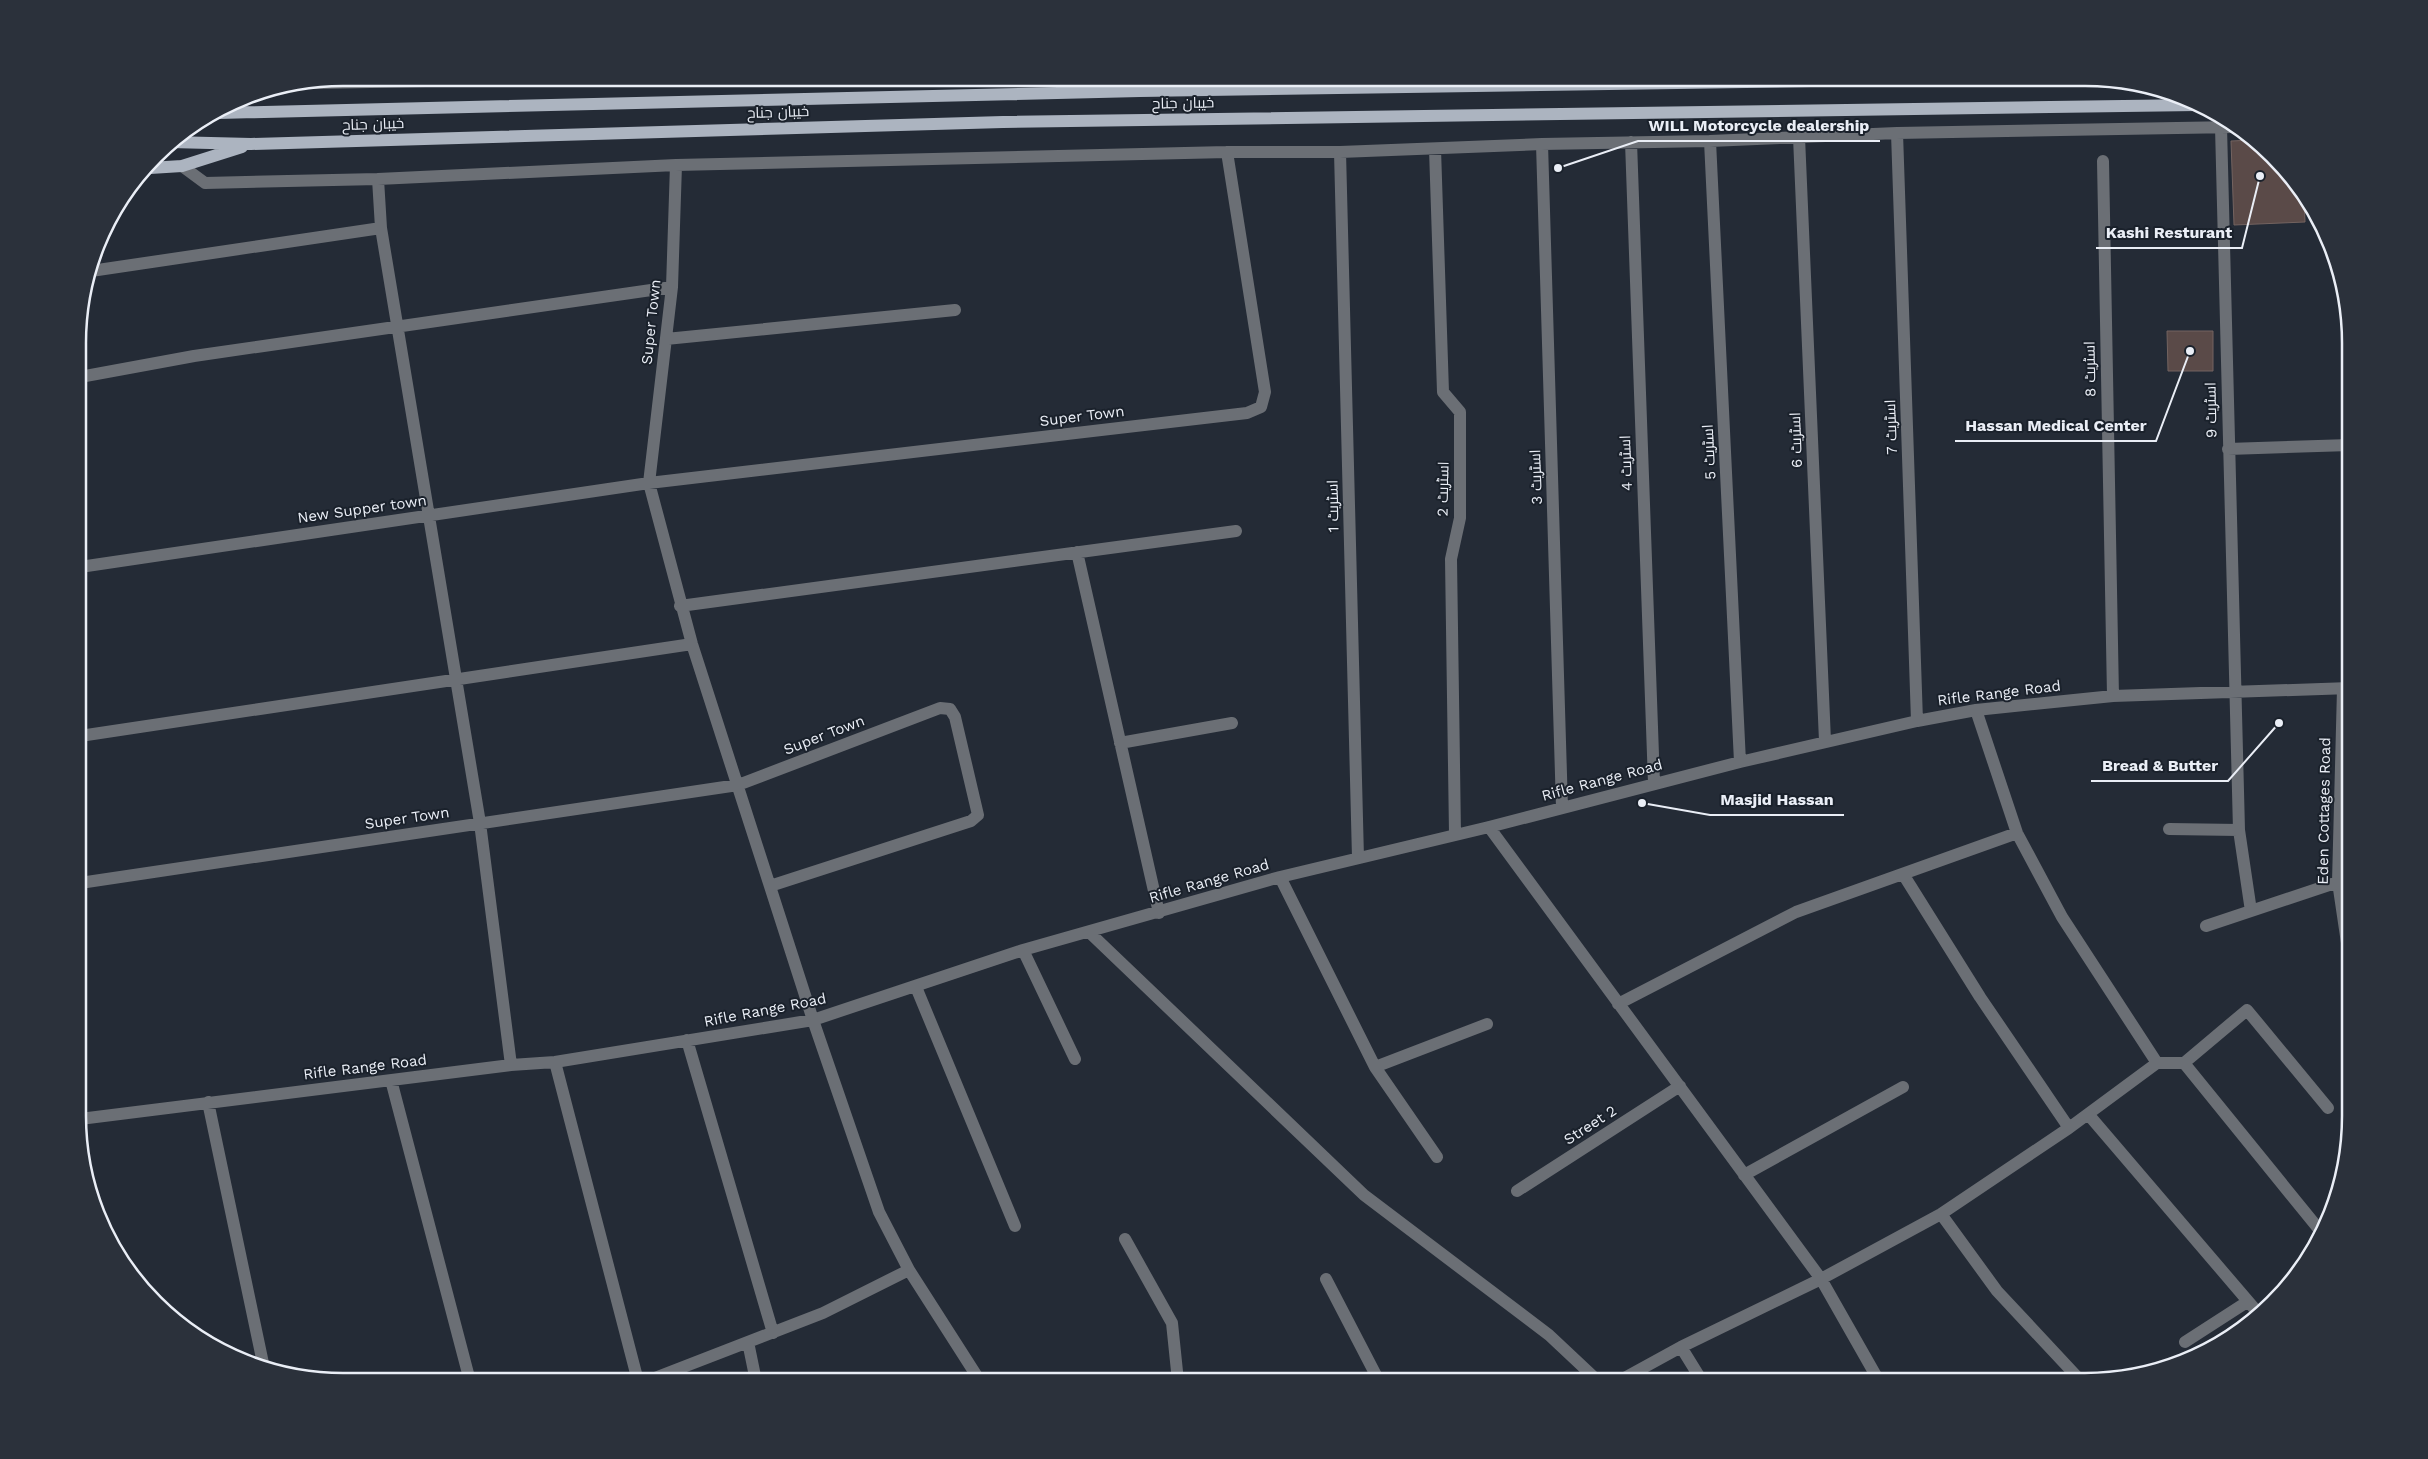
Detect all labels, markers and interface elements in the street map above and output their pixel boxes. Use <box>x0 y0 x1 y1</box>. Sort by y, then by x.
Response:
street label: خیبان جناح <box>1152 93 1214 115</box>
street label: خیبان جناح <box>746 102 810 124</box>
callout: WILL Motorcycle dealership <box>1638 110 1880 141</box>
street label: خیبان جناح <box>341 114 405 136</box>
text: WILL Motorcycle dealership <box>1649 116 1869 135</box>
callout: Kashi Resturant <box>2096 217 2242 248</box>
text: Kashi Resturant <box>2106 223 2232 242</box>
street label: Super Town <box>638 279 664 365</box>
street label: اسٹریٹ 8 <box>2081 341 2099 397</box>
street label: اسٹریٹ 9 <box>2202 382 2220 438</box>
street label: اسٹریٹ 7 <box>1881 399 1901 455</box>
street label: Super Town <box>1039 402 1125 430</box>
callout: Hassan Medical Center <box>1955 410 2156 441</box>
street label: اسٹریٹ 6 <box>1786 412 1806 468</box>
text: Hassan Medical Center <box>1965 416 2147 435</box>
street label: اسٹریٹ 5 <box>1699 424 1719 480</box>
street label: اسٹریٹ 4 <box>1616 435 1636 491</box>
street label: اسٹریٹ 3 <box>1526 449 1546 505</box>
street label: اسٹریٹ 2 <box>1434 461 1452 517</box>
street label: اسٹریٹ 1 <box>1324 480 1342 532</box>
street label: New Supper town <box>296 491 428 527</box>
street label: Rifle Range Road <box>1936 676 2062 710</box>
street label: Super Town <box>781 711 867 759</box>
street label: Eden Cottages Road <box>2314 737 2334 885</box>
callout: Bread & Butter <box>2091 750 2228 781</box>
street label: Rifle Range Road <box>1540 755 1664 805</box>
text: Bread & Butter <box>2102 756 2218 775</box>
callout: Masjid Hassan <box>1710 784 1844 815</box>
text: Masjid Hassan <box>1720 790 1834 809</box>
street label: Super Town <box>363 803 451 833</box>
street label: Rifle Range Road <box>1147 855 1271 907</box>
street label: Rifle Range Road <box>702 989 828 1031</box>
street label: Rifle Range Road <box>302 1050 428 1084</box>
street label: Street 2 <box>1560 1101 1620 1149</box>

